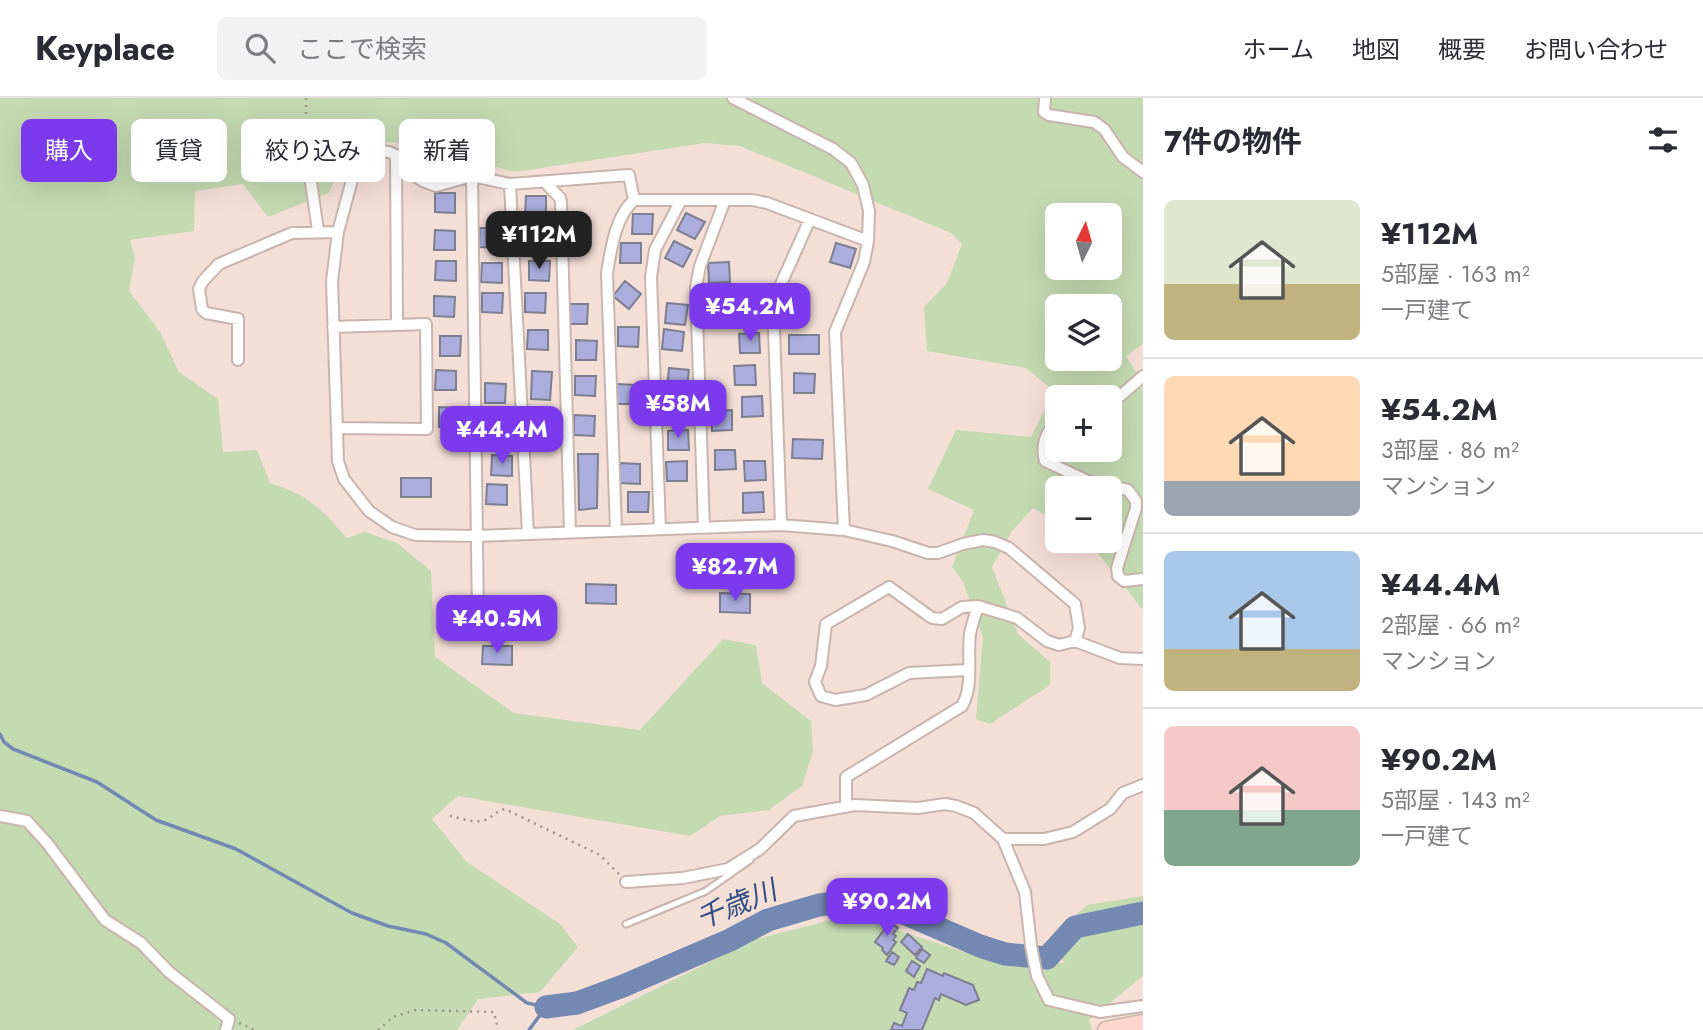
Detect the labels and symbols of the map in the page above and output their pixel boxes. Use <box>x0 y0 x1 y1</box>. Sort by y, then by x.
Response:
north arrow <box>1045 203 1122 280</box>
pin: ¥112M <box>490 212 588 271</box>
pin: ¥54.2M <box>693 284 807 343</box>
pin: ¥58M <box>637 380 719 440</box>
pin: ¥44.4M <box>445 406 559 466</box>
pin: ¥82.7M <box>678 544 792 603</box>
pin: ¥40.5M <box>440 596 554 655</box>
water label: 千歳川 <box>690 869 786 939</box>
pin: ¥90.2M <box>830 878 944 938</box>

